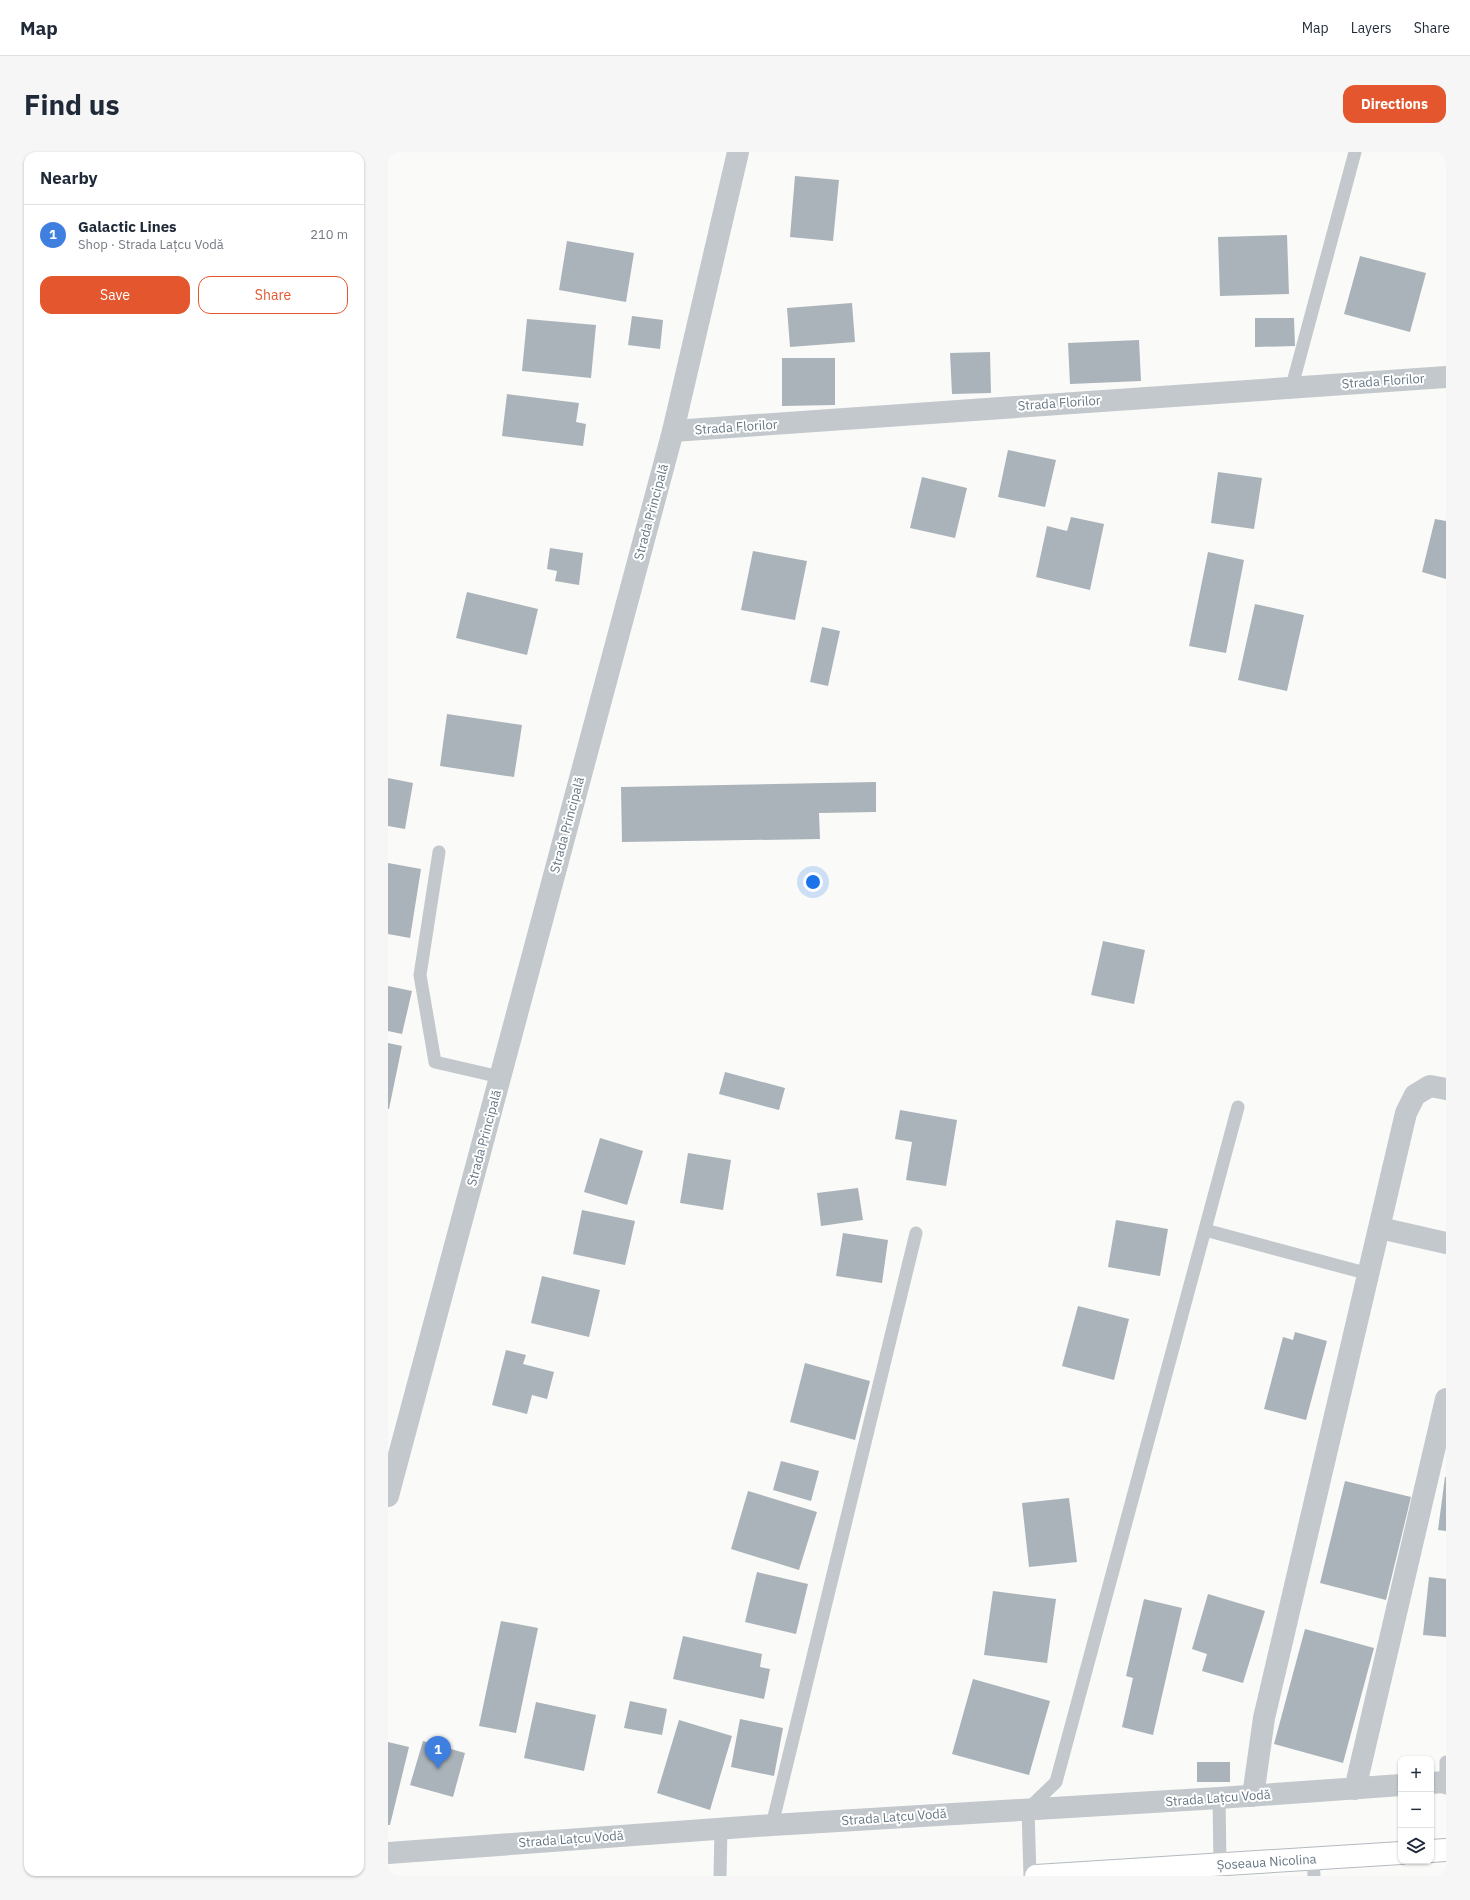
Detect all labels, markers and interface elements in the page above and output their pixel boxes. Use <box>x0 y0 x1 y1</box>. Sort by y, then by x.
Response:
text: Map <box>20 16 58 40</box>
text: Map <box>1302 19 1329 37</box>
text: Layers <box>1351 19 1392 37</box>
text: Share <box>1414 19 1450 37</box>
button: Directions <box>1343 85 1446 123</box>
text: Find us <box>24 86 120 123</box>
text: Nearby <box>40 167 98 189</box>
text: Galactic Lines <box>78 217 177 236</box>
text: 1 <box>49 226 57 243</box>
text: 210 m <box>310 226 348 243</box>
text: Shop · Strada Lațcu Vodă <box>78 236 224 253</box>
button: Save <box>40 276 190 314</box>
button: Share <box>198 276 348 314</box>
street label: Strada Florilor <box>1341 370 1425 392</box>
street label: Strada Florilor <box>1017 392 1101 414</box>
street label: Strada Florilor <box>694 416 778 438</box>
street label: Strada Principală <box>630 462 672 562</box>
street label: Strada Principală <box>546 775 588 875</box>
your location <box>803 872 823 892</box>
street label: Strada Principală <box>463 1088 505 1188</box>
pin: 1 <box>425 1736 451 1769</box>
map controls <box>1398 1756 1434 1864</box>
button: + <box>1398 1756 1434 1792</box>
street label: Strada Lațcu Vodă <box>1165 1786 1271 1810</box>
button: − <box>1398 1792 1434 1828</box>
street label: Strada Lațcu Vodă <box>841 1805 947 1829</box>
street label: Strada Lațcu Vodă <box>518 1827 624 1851</box>
button: layers <box>1398 1828 1434 1864</box>
street label: Șoseaua Nicolina <box>1216 1850 1317 1873</box>

